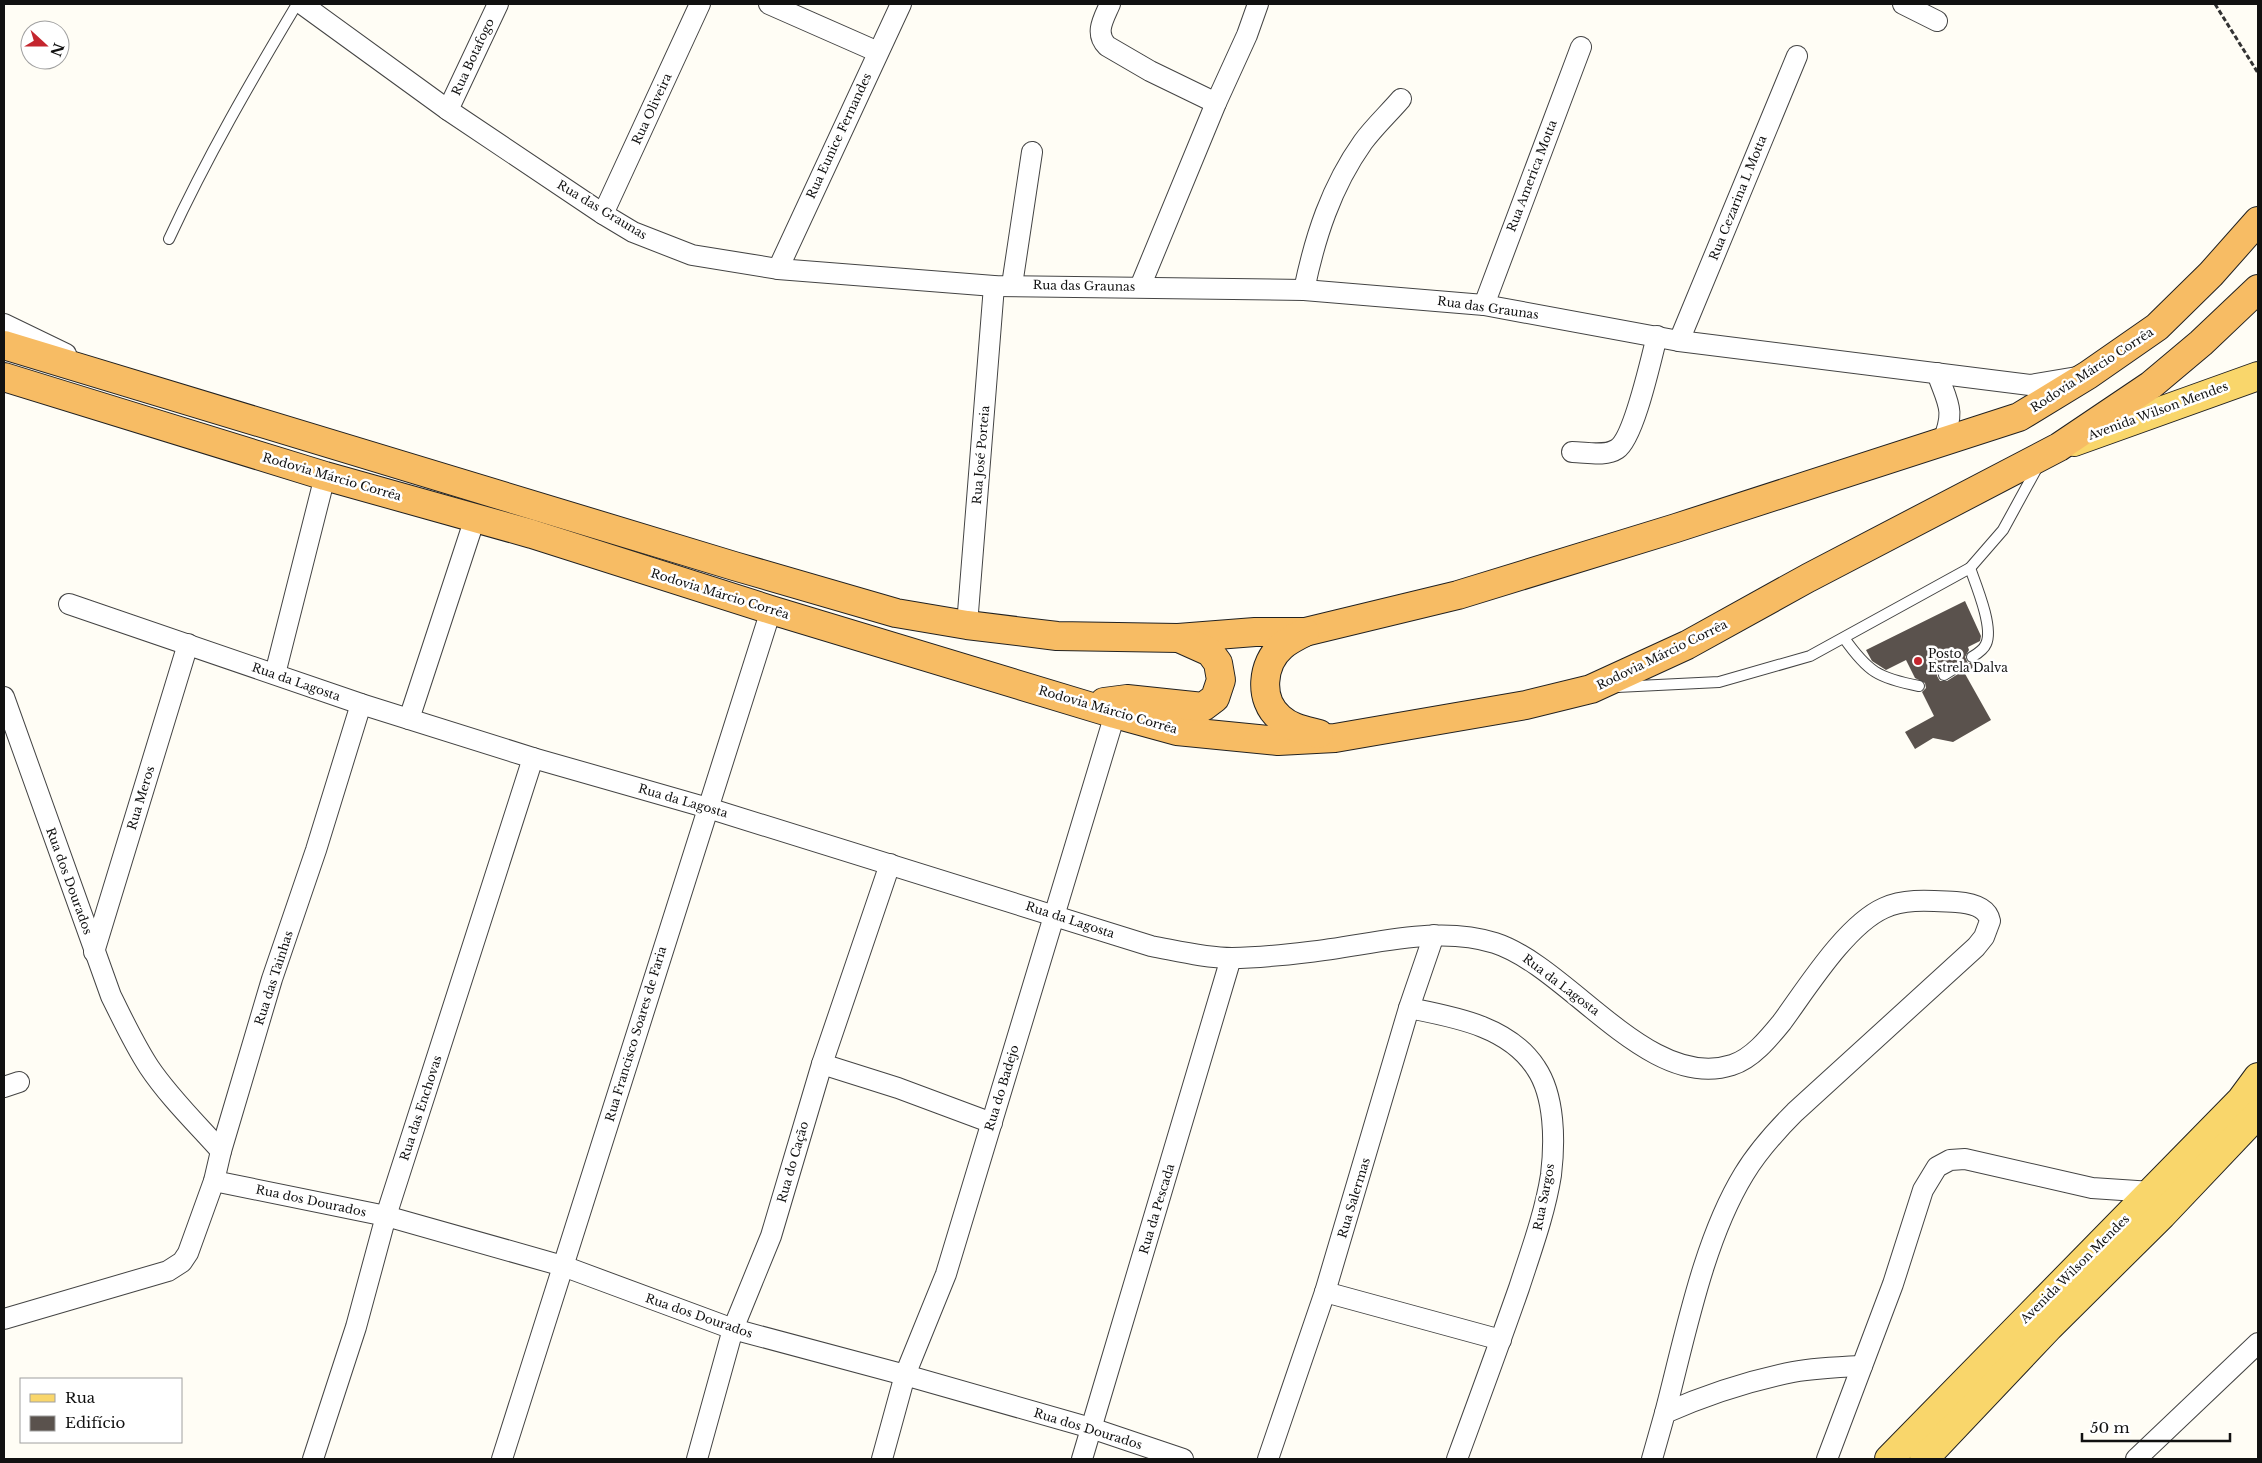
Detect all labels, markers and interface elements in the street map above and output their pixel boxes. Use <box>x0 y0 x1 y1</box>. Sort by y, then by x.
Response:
street label: Rua Botafogo <box>448 16 497 98</box>
north arrow <box>20 20 70 70</box>
text: N <box>46 40 68 59</box>
street label: Rua Oliveira <box>628 70 675 147</box>
street label: Rua Eunice Fernandes <box>803 71 874 201</box>
street label: Rua America Motta <box>1503 117 1560 234</box>
street label: Rua Cezarina L Motta <box>1706 133 1770 262</box>
street label: Rua das Graunas <box>555 177 650 242</box>
street label: Rua das Graunas <box>1033 277 1135 294</box>
street label: Rua das Graunas <box>1436 293 1540 322</box>
street label: Rodovia Márcio Corrêa <box>2027 324 2156 415</box>
street label: Avenida Wilson Mendes <box>2085 378 2230 443</box>
street label: Rua José Porteia <box>969 405 992 505</box>
street label: Rodovia Márcio Corrêa <box>261 450 404 504</box>
street label: Rodovia Márcio Corrêa <box>649 565 791 622</box>
street label: Rodovia Márcio Corrêa <box>1594 616 1730 693</box>
place label: Posto Estrela Dalva <box>1928 646 2008 675</box>
marker: Posto Estrela Dalva <box>1912 655 1924 667</box>
street label: Rua da Lagosta <box>250 659 343 704</box>
street label: Rodovia Márcio Corrêa <box>1037 683 1180 737</box>
street label: Rua Meros <box>124 764 157 832</box>
street label: Rua da Lagosta <box>637 781 730 821</box>
street label: Rua dos Dourados <box>43 825 96 936</box>
street label: Rua da Lagosta <box>1024 898 1117 941</box>
street label: Rua das Tainhas <box>251 929 296 1027</box>
street label: Rua Francisco Soares de Faria <box>602 944 669 1123</box>
street label: Rua da Lagosta <box>1520 951 1603 1019</box>
street label: Rua do Badejo <box>981 1043 1022 1133</box>
street label: Rua das Enchovas <box>396 1053 445 1162</box>
street label: Rua do Cação <box>774 1119 811 1204</box>
street label: Rua Salermas <box>1334 1156 1373 1240</box>
street label: Rua da Pescada <box>1136 1162 1177 1256</box>
street label: Rua Sargos <box>1530 1162 1557 1232</box>
street label: Rua dos Dourados <box>254 1181 368 1220</box>
street label: Avenida Wilson Mendes <box>2016 1211 2132 1327</box>
street label: Rua dos Dourados <box>644 1290 755 1341</box>
legend <box>20 1378 182 1443</box>
text: Rua <box>65 1388 96 1407</box>
street label: Rua dos Dourados <box>1032 1405 1144 1452</box>
scale bar <box>2082 1410 2230 1442</box>
text: Edifício <box>65 1413 126 1432</box>
text: 50 m <box>2090 1418 2130 1437</box>

